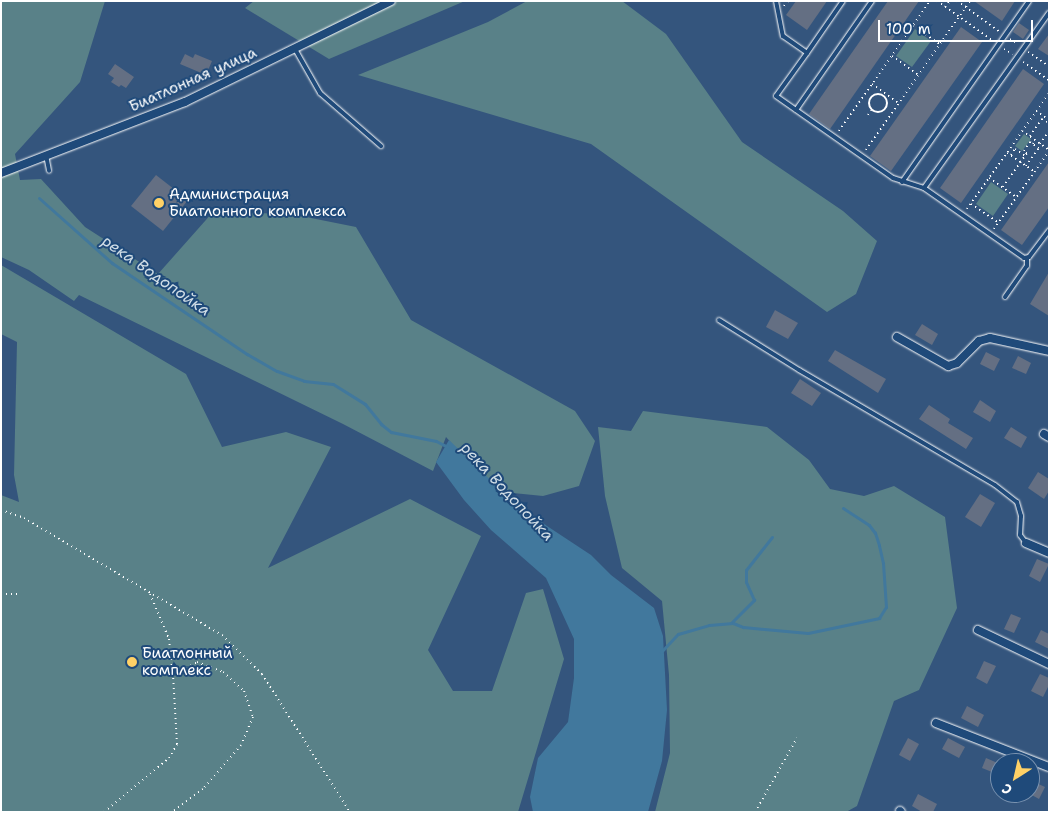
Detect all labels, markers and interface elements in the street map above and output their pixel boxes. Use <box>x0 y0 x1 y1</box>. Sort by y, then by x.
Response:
scale bar <box>880 10 1035 42</box>
text: 100 m <box>886 19 931 39</box>
street label: Биатлонная улица <box>126 44 260 116</box>
place label: Администрация Биатлонного комплекса <box>169 185 346 220</box>
marker: Администрация Биатлонного комплекса <box>153 197 165 209</box>
water label: река Водопойка <box>98 232 214 320</box>
water label: река Водопойка <box>456 439 558 545</box>
place label: Биатлонный комплекс <box>142 644 233 679</box>
marker: Биатлонный комплекс <box>126 656 138 668</box>
north arrow <box>990 753 1040 803</box>
text: С <box>998 780 1016 799</box>

